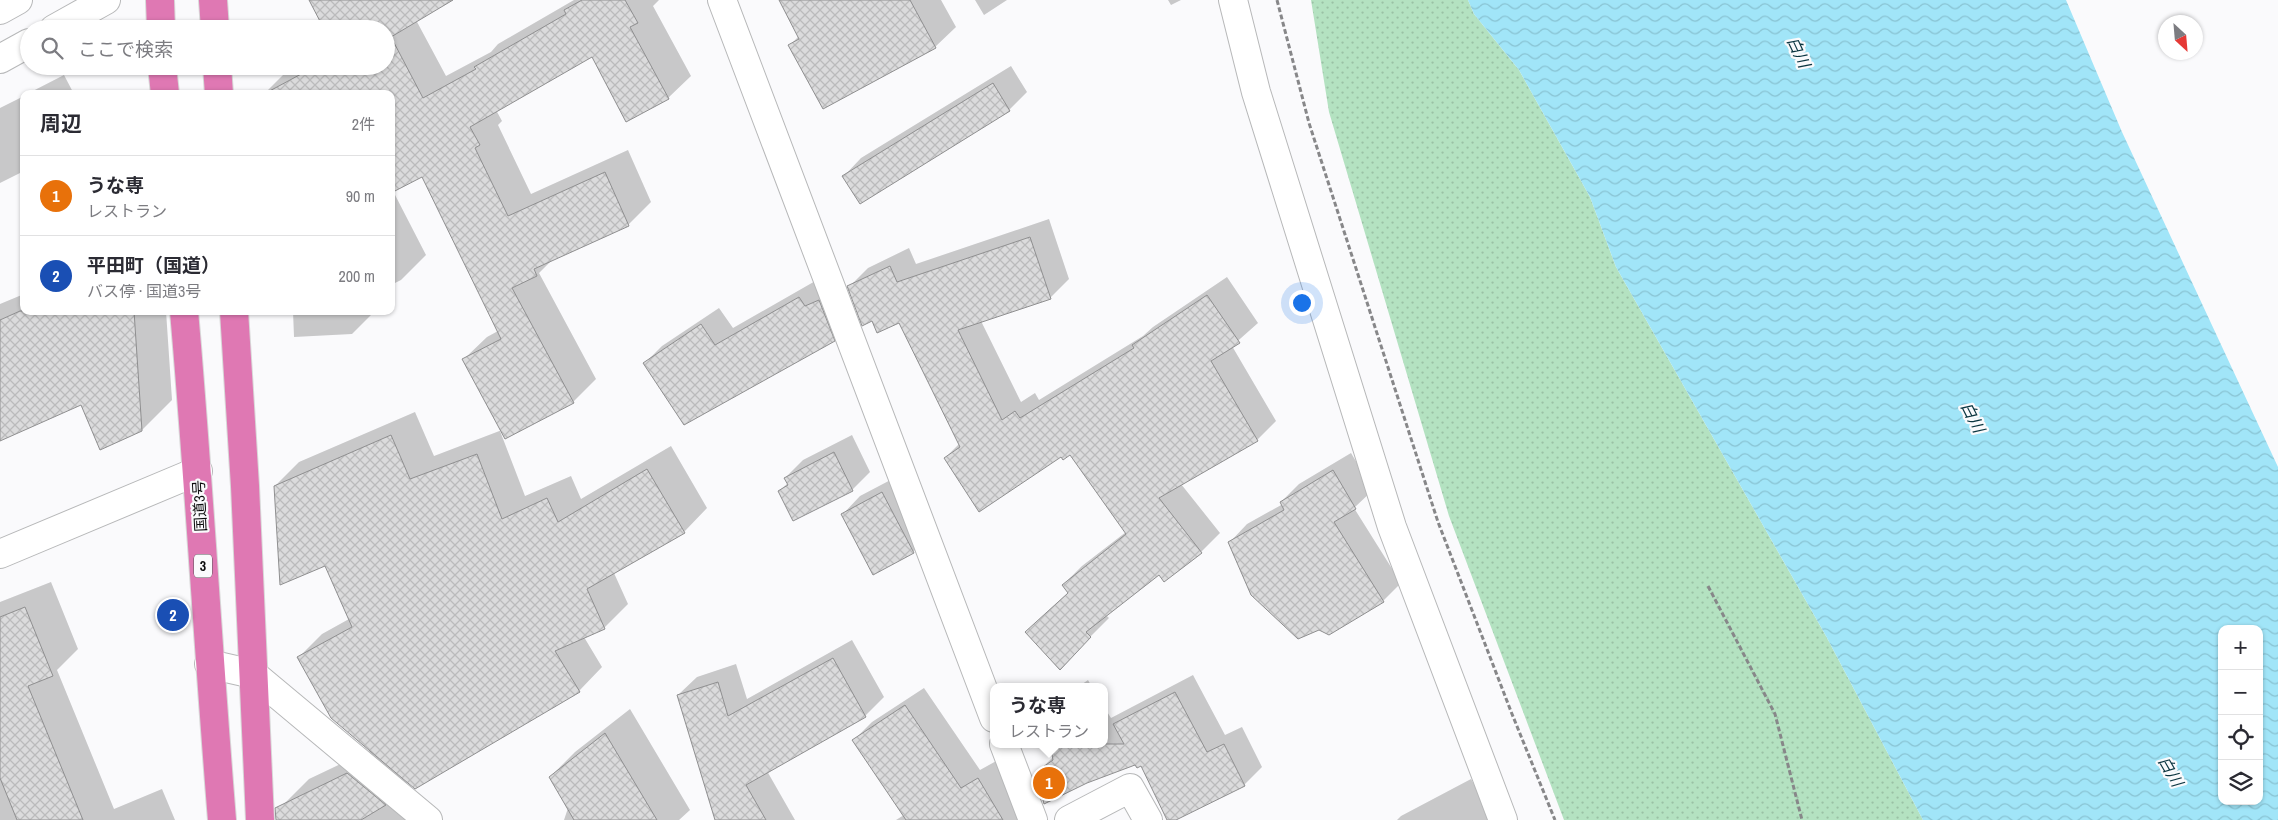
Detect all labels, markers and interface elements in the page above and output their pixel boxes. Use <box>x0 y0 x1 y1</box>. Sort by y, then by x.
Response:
north arrow <box>2158 15 2203 60</box>
search box <box>20 20 395 75</box>
water label: 白川 <box>1782 33 1817 73</box>
icon: search <box>38 34 66 62</box>
text: ここで検索 <box>78 36 173 62</box>
text: 周辺 <box>40 109 82 138</box>
text: 2件 <box>352 113 375 135</box>
text: うな専 <box>87 172 144 198</box>
text: 1 <box>52 185 60 207</box>
text: 90 m <box>346 185 375 207</box>
text: レストラン <box>87 200 167 222</box>
text: 平田町（国道） <box>87 252 220 278</box>
text: 2 <box>52 265 60 287</box>
text: 200 m <box>339 265 375 287</box>
text: バス停 · 国道3号 <box>87 280 201 302</box>
your location <box>1289 290 1315 316</box>
water label: 白川 <box>1956 398 1991 438</box>
street label: 国道3号 <box>188 480 211 532</box>
road number: 3 <box>194 554 212 578</box>
pin: 2 <box>157 596 189 634</box>
map controls <box>2218 625 2263 805</box>
button: + <box>2218 625 2263 670</box>
button: − <box>2218 670 2263 715</box>
popup <box>990 683 1108 748</box>
text: うな専 <box>1009 692 1066 718</box>
button: locate <box>2218 715 2263 760</box>
text: レストラン <box>1009 720 1089 742</box>
water label: 白川 <box>2153 752 2190 792</box>
button: layers <box>2218 760 2263 805</box>
pin: 1 <box>1033 764 1065 802</box>

